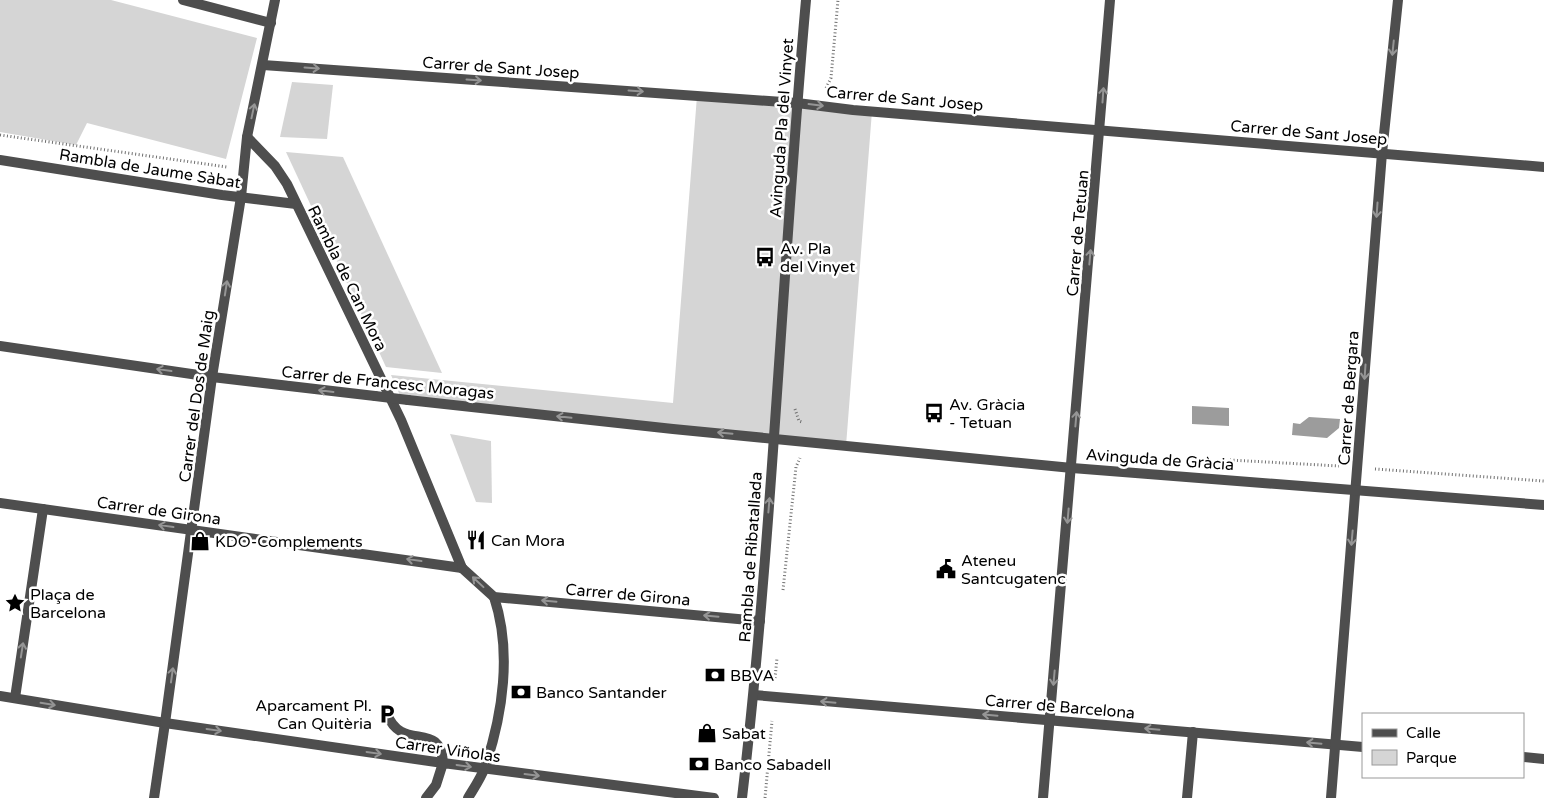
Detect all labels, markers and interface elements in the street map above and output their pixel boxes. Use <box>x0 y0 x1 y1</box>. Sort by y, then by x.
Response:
street label: Avinguda Pla del Vinyet <box>766 38 798 219</box>
one-way arrow <box>1388 40 1398 56</box>
street label: Carrer de Sant Josep <box>422 53 580 83</box>
one-way arrow <box>304 64 320 73</box>
one-way arrow <box>466 75 482 84</box>
street label: Carrer de Sant Josep <box>826 82 984 116</box>
one-way arrow <box>628 87 644 96</box>
one-way arrow <box>1098 87 1108 103</box>
one-way arrow <box>807 100 823 110</box>
one-way arrow <box>249 103 258 119</box>
street label: Carrer de Sant Josep <box>1230 116 1388 150</box>
street label: Rambla de Jaume Sàbat <box>58 145 242 193</box>
street label: Carrer de Tetuan <box>1062 169 1093 297</box>
street label: Rambla de Can Mora <box>303 202 391 355</box>
one-way arrow <box>1373 202 1382 218</box>
place label: Av. Pla del Vinyet <box>780 239 855 277</box>
bus stop icon: Av. Pla del Vinyet <box>754 246 776 268</box>
one-way arrow <box>1085 249 1094 265</box>
one-way arrow <box>222 281 232 297</box>
street label: Carrer del Dos de Maig <box>175 309 219 484</box>
street label: Carrer de Bergara <box>1334 330 1364 466</box>
street label: Carrer de Francesc Moragas <box>281 362 495 404</box>
one-way arrow <box>1360 364 1370 380</box>
one-way arrow <box>156 365 172 375</box>
one-way arrow <box>318 386 334 396</box>
place label: Av. Gràcia - Tetuan <box>949 395 1025 433</box>
bus stop icon: Av. Gràcia - Tetuan <box>923 402 945 424</box>
one-way arrow <box>1072 411 1081 427</box>
one-way arrow <box>556 412 572 422</box>
one-way arrow <box>718 429 734 438</box>
street label: Avinguda de Gràcia <box>1085 445 1235 475</box>
street label: Rambla de Ribatallada <box>735 471 767 643</box>
street label: Carrer de Girona <box>95 492 222 530</box>
one-way arrow <box>764 498 774 514</box>
one-way arrow <box>1063 508 1073 524</box>
one-way arrow <box>159 521 175 531</box>
restaurant icon: Can Mora <box>465 529 487 551</box>
one-way arrow <box>1347 529 1357 545</box>
shop icon: KDO-Complements <box>189 530 211 552</box>
place label: Can Mora <box>491 531 565 551</box>
place label: KDO-Complements <box>215 532 363 552</box>
place label: Ateneu Santcugatenc <box>961 551 1066 589</box>
one-way arrow <box>406 555 422 565</box>
public building icon: Ateneu Santcugatenc <box>935 558 957 580</box>
one-way arrow <box>472 576 485 588</box>
street label: Carrer de Girona <box>565 580 691 610</box>
place label: Plaça de Barcelona <box>30 585 106 623</box>
place icon: Plaça de Barcelona <box>4 592 26 614</box>
one-way arrow <box>542 596 558 606</box>
one-way arrow <box>703 612 719 621</box>
one-way arrow <box>18 642 28 658</box>
bank icon: BBVA <box>704 664 726 686</box>
place label: BBVA <box>730 666 774 686</box>
one-way arrow <box>167 667 177 683</box>
one-way arrow <box>1049 670 1059 686</box>
bank icon: Banco Santander <box>510 681 532 703</box>
place label: Banco Santander <box>536 683 668 703</box>
street label: Carrer de Barcelona <box>984 690 1136 724</box>
place label: Aparcament Pl. Can Quitèria <box>255 696 372 734</box>
one-way arrow <box>821 697 837 707</box>
one-way arrow <box>40 699 56 709</box>
parking icon: Aparcament Pl. Can Quitèria <box>376 703 398 725</box>
one-way arrow <box>983 711 999 720</box>
legend <box>1362 713 1524 778</box>
shop icon: Sabat <box>696 722 718 744</box>
place label: Sabat <box>722 724 766 744</box>
one-way arrow <box>1145 724 1161 734</box>
text: Calle <box>1406 724 1441 742</box>
one-way arrow <box>205 725 221 735</box>
street label: Carrer Viñolas <box>394 733 502 767</box>
one-way arrow <box>1306 738 1322 748</box>
one-way arrow <box>366 749 382 759</box>
text: Parque <box>1406 749 1457 767</box>
bank icon: Banco Sabadell <box>688 753 710 775</box>
place label: Banco Sabadell <box>714 755 831 775</box>
one-way arrow <box>455 762 471 772</box>
one-way arrow <box>524 770 540 780</box>

